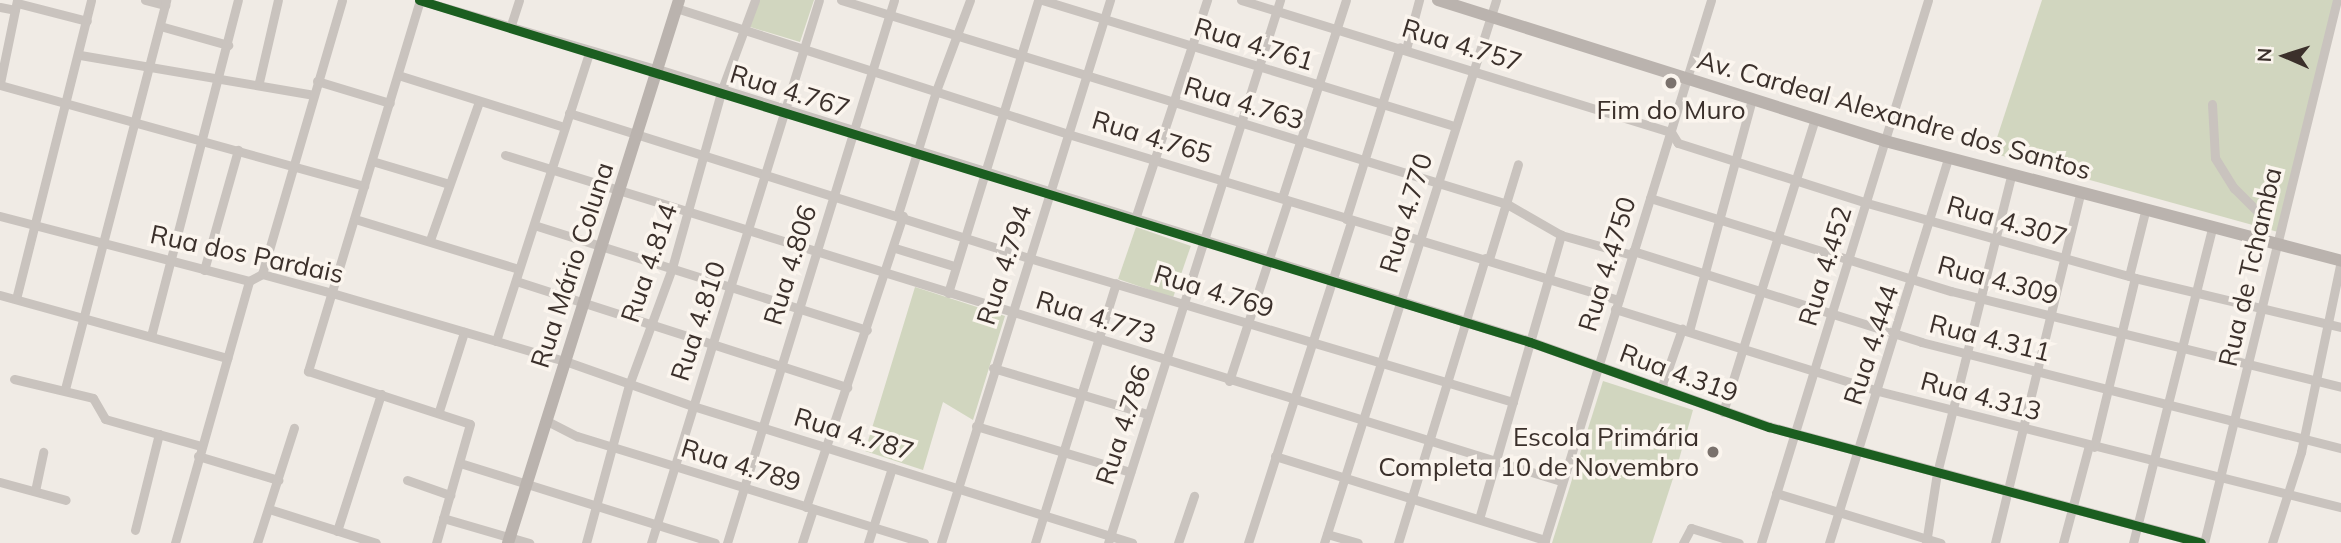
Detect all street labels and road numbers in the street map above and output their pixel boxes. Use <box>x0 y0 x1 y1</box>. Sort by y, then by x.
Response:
street label: Rua 4.761 <box>1190 11 1318 77</box>
street label: Rua 4.757 <box>1398 12 1526 78</box>
street label: Av. Cardeal Alexandre dos Santos <box>1694 44 2094 186</box>
street label: Rua 4.767 <box>726 58 854 124</box>
street label: Rua 4.763 <box>1180 70 1308 136</box>
street label: Rua 4.765 <box>1088 104 1216 170</box>
street label: Rua 4.770 <box>1373 149 1439 277</box>
street label: Rua Mário Coluna <box>524 158 620 372</box>
street label: Rua de Tchamba <box>2212 164 2288 370</box>
street label: Rua 4.307 <box>1943 189 2071 253</box>
street label: Rua 4.4750 <box>1572 193 1642 335</box>
street label: Rua 4.814 <box>614 199 684 327</box>
street label: Rua 4.806 <box>757 201 823 329</box>
street label: Rua 4.794 <box>970 201 1038 329</box>
street label: Rua 4.452 <box>1792 202 1858 330</box>
street label: Rua dos Pardais <box>147 218 347 290</box>
street label: Rua 4.309 <box>1934 249 2062 311</box>
street label: Rua 4.810 <box>664 257 732 385</box>
street label: Rua 4.769 <box>1150 258 1278 324</box>
street label: Rua 4.444 <box>1837 281 1905 409</box>
street label: Rua 4.773 <box>1032 284 1160 350</box>
street label: Rua 4.311 <box>1926 308 2054 368</box>
street label: Rua 4.319 <box>1616 337 1742 409</box>
street label: Rua 4.786 <box>1089 361 1157 489</box>
street label: Rua 4.313 <box>1917 365 2045 427</box>
street label: Rua 4.787 <box>790 401 918 467</box>
street label: Rua 4.789 <box>677 432 805 498</box>

